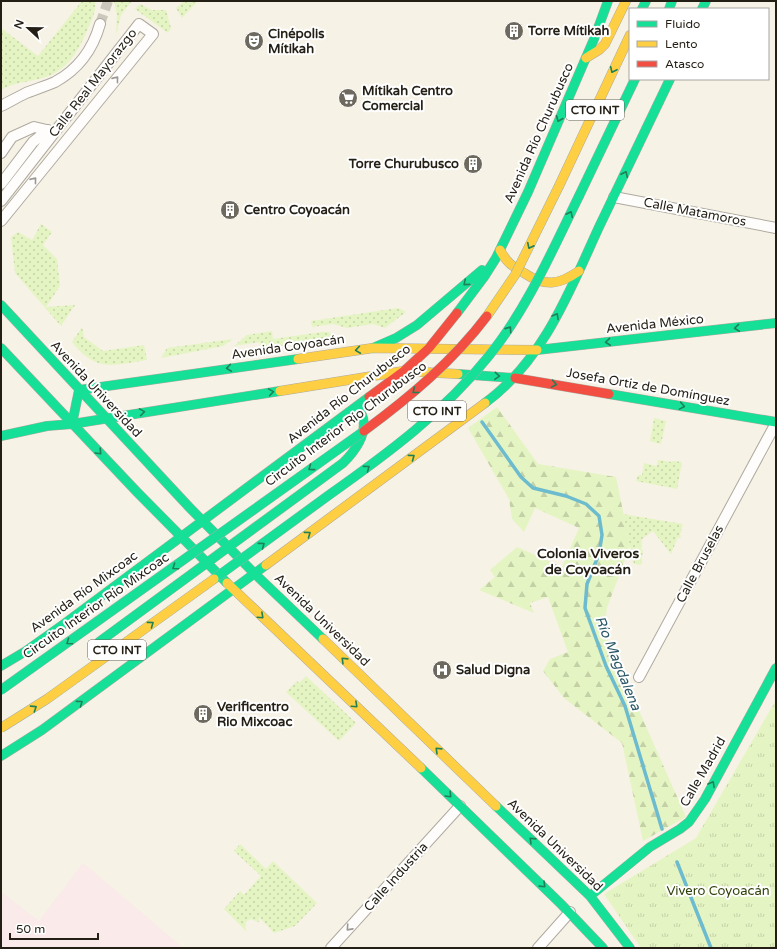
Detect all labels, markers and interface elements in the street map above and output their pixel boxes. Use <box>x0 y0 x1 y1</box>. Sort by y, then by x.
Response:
north arrow <box>8 8 48 48</box>
legend <box>629 8 769 80</box>
text: Fluido <box>665 17 700 31</box>
text: N <box>12 18 27 31</box>
building icon: Torre Mítikah <box>503 20 525 42</box>
place label: Torre Mítikah <box>527 23 610 39</box>
street label: Calle Real Mayorazgo <box>46 25 140 141</box>
place label: Cinépolis Mítikah <box>268 26 324 57</box>
theatre icon: Cinépolis Mítikah <box>243 30 265 52</box>
text: Lento <box>665 37 698 51</box>
text: Atasco <box>665 57 704 71</box>
street label: Avenida Río Churubusco <box>501 60 577 206</box>
one-way arrow <box>610 66 618 73</box>
one-way arrow <box>112 76 119 83</box>
place label: Mítikah Centro Comercial <box>362 83 453 114</box>
supermarket icon: Mítikah Centro Comercial <box>337 87 359 109</box>
road number: CTO INT <box>566 100 624 120</box>
one-way arrow <box>556 116 564 123</box>
building icon: Torre Churubusco <box>462 153 484 175</box>
place label: Torre Churubusco <box>348 156 459 172</box>
one-way arrow <box>620 171 628 178</box>
one-way arrow <box>30 177 37 184</box>
street label: Calle Matamoros <box>642 194 748 230</box>
building icon: Centro Coyoacán <box>219 199 241 221</box>
place label: Centro Coyoacán <box>244 202 350 218</box>
one-way arrow <box>565 211 573 219</box>
one-way arrow <box>527 242 535 249</box>
one-way arrow <box>463 278 471 286</box>
street label: Avenida México <box>605 311 705 337</box>
one-way arrow <box>552 313 559 321</box>
one-way arrow <box>734 323 740 332</box>
one-way arrow <box>504 326 512 333</box>
street label: Avenida Coyoacán <box>230 331 346 363</box>
street label: Avenida Universidad <box>47 337 145 441</box>
one-way arrow <box>605 337 611 346</box>
street label: Avenida Río Churubusco <box>284 341 414 447</box>
one-way arrow <box>355 345 361 354</box>
street label: Circuito Interior Río Churubusco <box>262 358 430 490</box>
one-way arrow <box>226 363 232 372</box>
street label: Josefa Ortiz de Domínguez <box>565 365 731 409</box>
one-way arrow <box>494 372 500 381</box>
one-way arrow <box>551 379 557 388</box>
one-way arrow <box>413 386 420 393</box>
one-way arrow <box>268 388 274 397</box>
road number: CTO INT <box>408 401 466 421</box>
one-way arrow <box>679 401 685 410</box>
one-way arrow <box>139 408 145 417</box>
one-way arrow <box>94 447 102 455</box>
one-way arrow <box>408 454 415 461</box>
one-way arrow <box>308 464 315 471</box>
one-way arrow <box>362 466 369 473</box>
street label: Calle Bruselas <box>673 522 727 606</box>
one-way arrow <box>303 531 310 538</box>
one-way arrow <box>257 543 264 550</box>
district label: Colonia Viveros de Coyoacán <box>537 545 639 578</box>
street label: Avenida Río Mixcoac <box>27 548 141 636</box>
street label: Circuito Interior Río Mixcoac <box>20 549 172 663</box>
one-way arrow <box>172 562 179 570</box>
street label: Avenida Universidad <box>271 570 373 670</box>
one-way arrow <box>256 611 264 619</box>
water label: Río Magdalena <box>591 613 645 714</box>
one-way arrow <box>147 622 154 629</box>
one-way arrow <box>66 637 73 645</box>
road number: CTO INT <box>88 640 146 660</box>
one-way arrow <box>341 657 349 664</box>
hospital icon: Salud Digna <box>431 659 453 681</box>
place label: Salud Digna <box>456 662 530 678</box>
place label: Verificentro Rio Mixcoac <box>217 699 292 730</box>
one-way arrow <box>350 700 358 708</box>
one-way arrow <box>75 701 82 708</box>
building icon: Verificentro Rio Mixcoac <box>192 703 214 725</box>
one-way arrow <box>30 705 37 713</box>
street label: Calle Madrid <box>677 734 729 810</box>
one-way arrow <box>435 747 443 755</box>
one-way arrow <box>708 781 715 788</box>
one-way arrow <box>444 790 452 798</box>
street label: Avenida Universidad <box>504 795 606 895</box>
one-way arrow <box>529 837 537 845</box>
street label: Calle Industria <box>361 839 431 915</box>
one-way arrow <box>538 881 545 888</box>
park label: Vivero Coyoacán <box>666 883 770 899</box>
scale bar <box>10 915 98 941</box>
text: 50 m <box>16 922 45 936</box>
one-way arrow <box>347 923 354 931</box>

